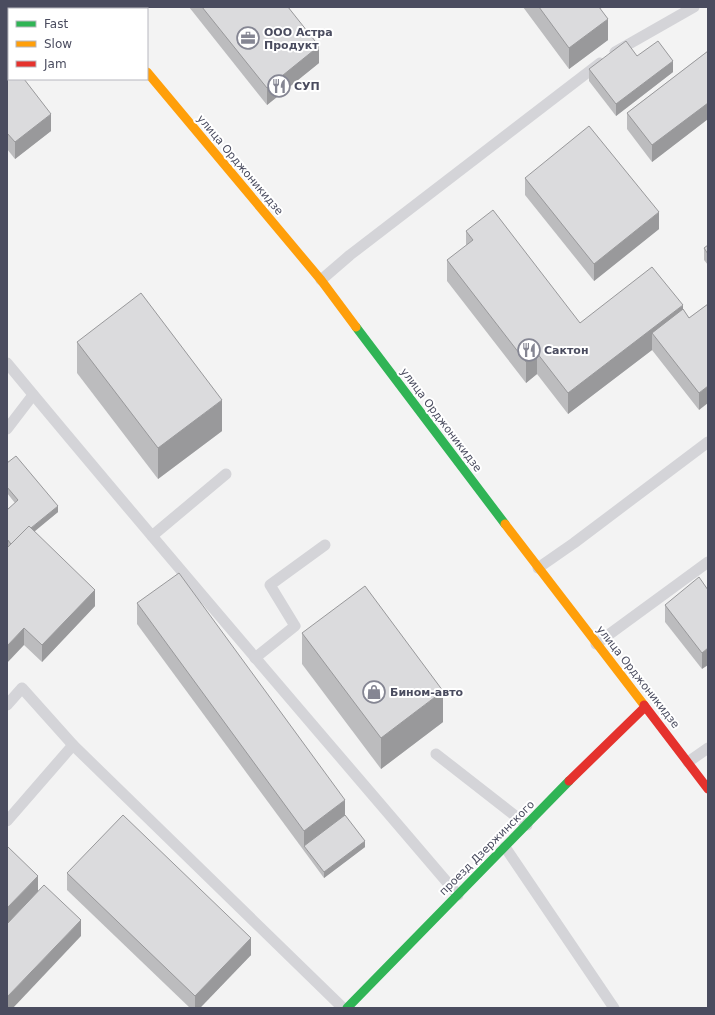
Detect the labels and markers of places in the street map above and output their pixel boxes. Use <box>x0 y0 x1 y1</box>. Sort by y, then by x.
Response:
office icon: ООО Астра Продукт <box>235 25 261 51</box>
place label: ООО Астра Продукт <box>264 26 333 52</box>
restaurant icon: СУП <box>266 73 292 99</box>
place label: СУП <box>294 80 320 93</box>
restaurant icon: Сактон <box>516 337 542 363</box>
place label: Сактон <box>544 344 589 357</box>
shop icon: Бином-авто <box>361 679 387 705</box>
place label: Бином-авто <box>390 686 464 699</box>

